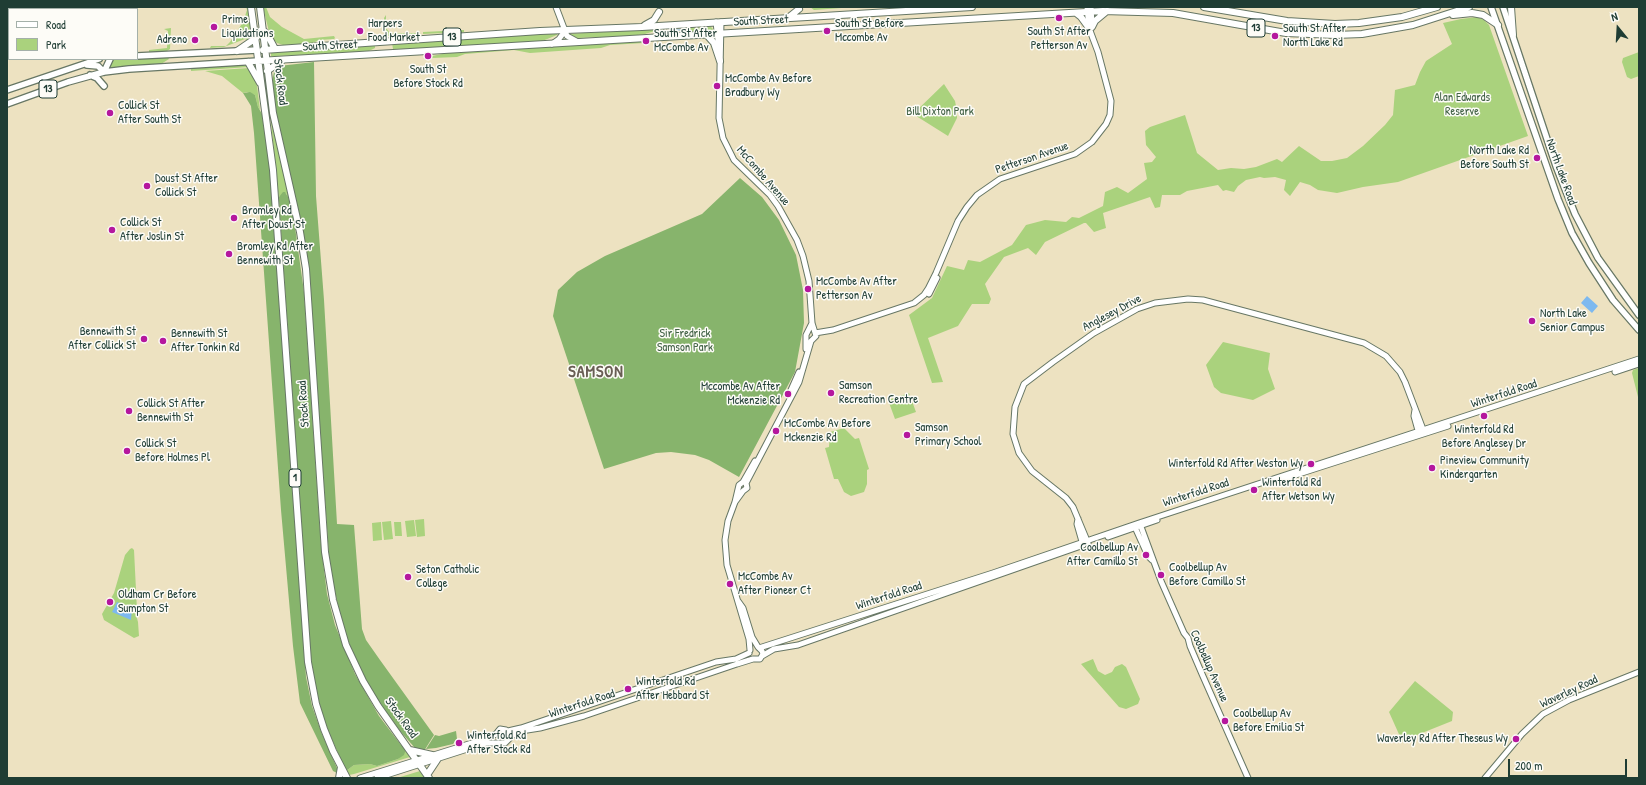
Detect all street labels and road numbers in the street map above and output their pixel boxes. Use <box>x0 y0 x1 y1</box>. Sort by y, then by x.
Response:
street label: South Street <box>733 12 789 30</box>
road number: 13 <box>1247 19 1265 37</box>
road number: 13 <box>443 28 461 46</box>
street label: South Street <box>302 37 358 55</box>
street label: Stock Road <box>270 58 290 106</box>
road number: 13 <box>39 80 57 98</box>
street label: North Lake Road <box>1542 137 1580 207</box>
street label: Petterson Avenue <box>994 139 1070 177</box>
street label: McCombe Avenue <box>733 143 793 209</box>
street label: Anglesey Drive <box>1080 292 1144 334</box>
street label: Winterfold Road <box>1469 377 1539 411</box>
street label: Stock Road <box>295 380 313 428</box>
road number: 1 <box>289 469 301 487</box>
street label: Winterfold Road <box>1161 476 1231 510</box>
street label: Winterfold Road <box>854 579 924 613</box>
street label: Coolbellup Avenue <box>1187 628 1231 704</box>
street label: Waverley Road <box>1538 672 1600 712</box>
street label: Winterfold Road <box>547 687 617 721</box>
street label: Stock Road <box>381 695 421 741</box>

